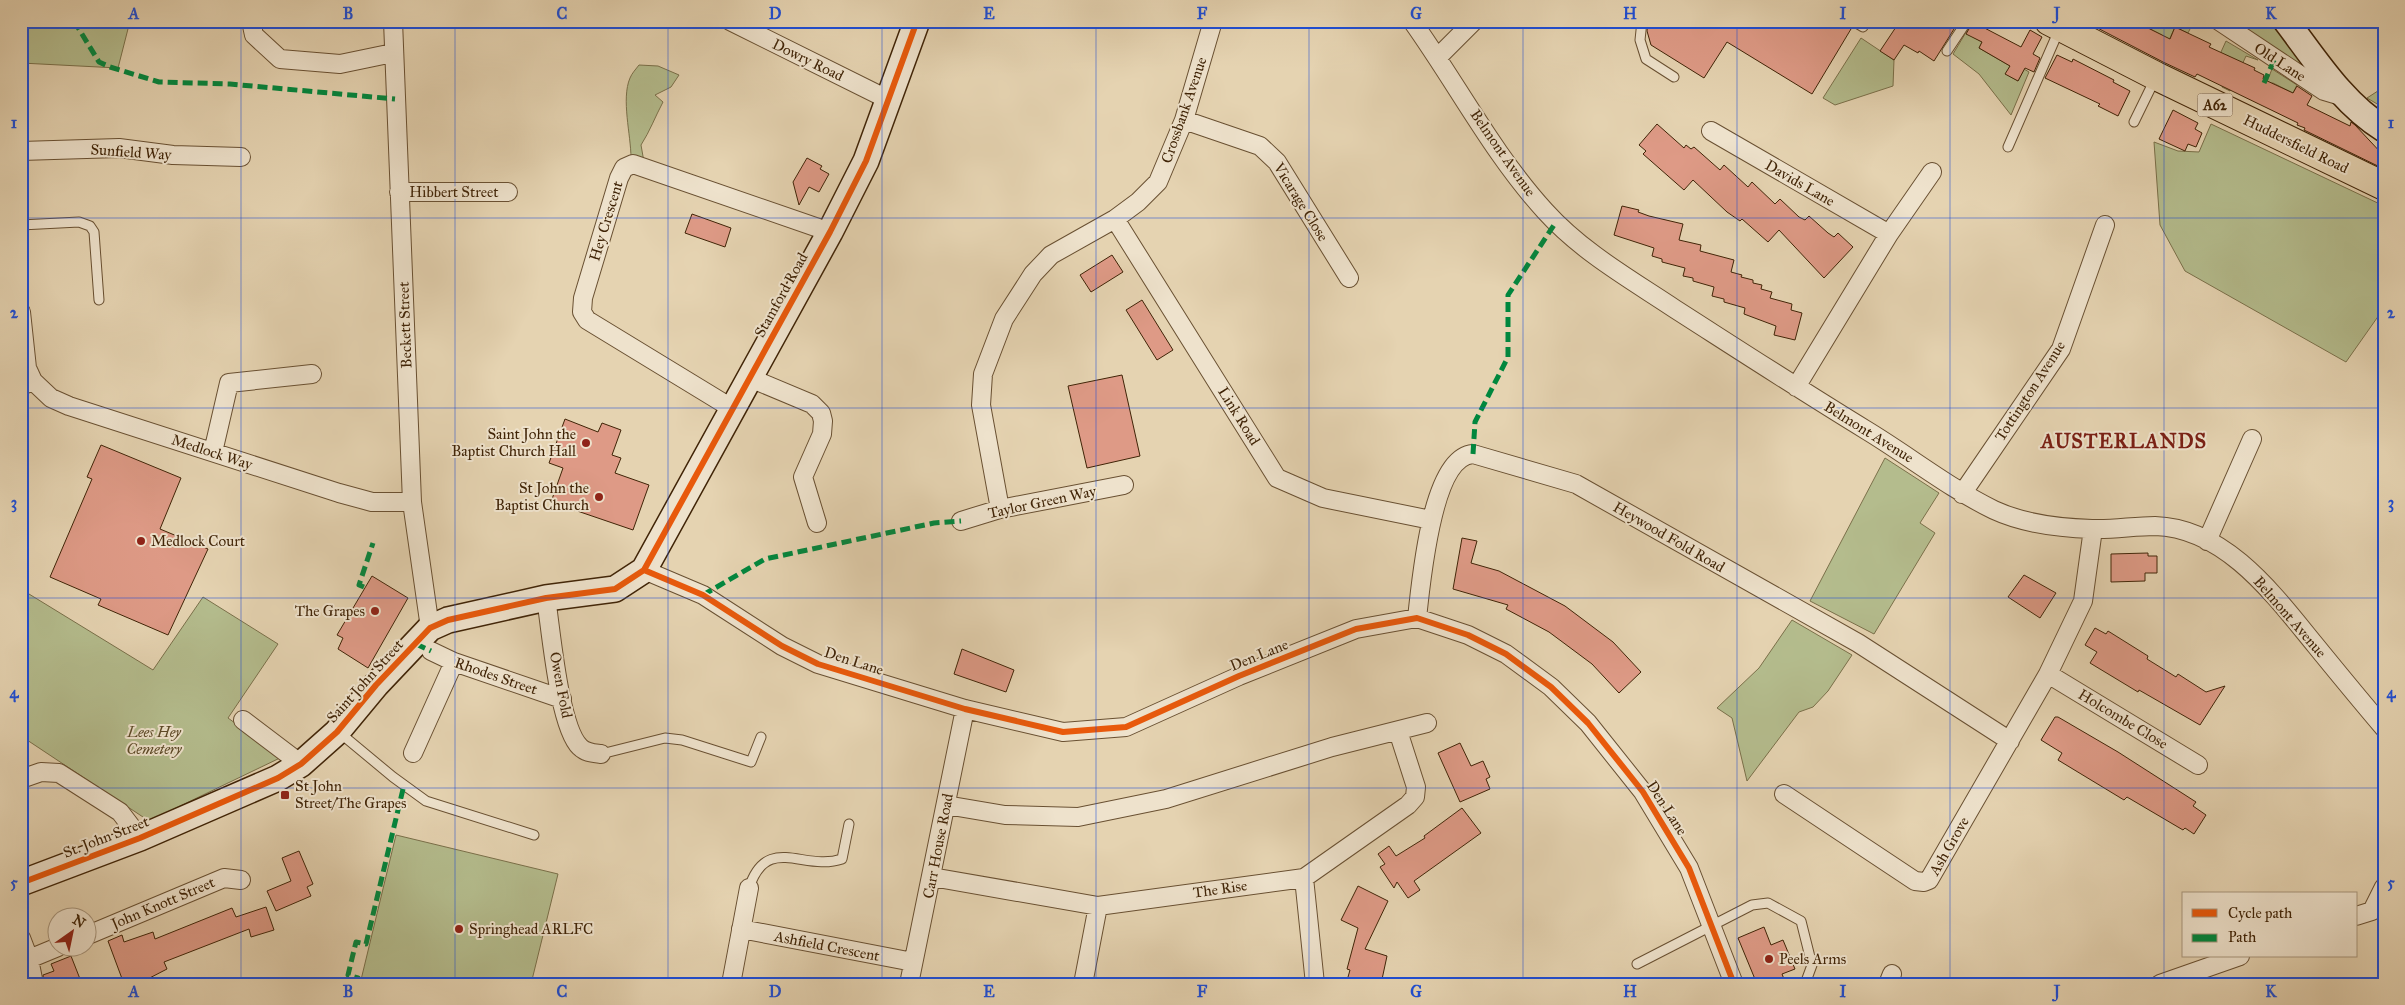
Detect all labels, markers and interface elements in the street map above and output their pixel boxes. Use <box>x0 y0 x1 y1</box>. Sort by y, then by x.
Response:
text: A <box>128 4 140 23</box>
text: B <box>343 4 353 23</box>
text: C <box>557 4 568 23</box>
text: D <box>769 4 782 23</box>
text: E <box>983 4 995 23</box>
text: F <box>1197 4 1208 23</box>
text: G <box>1410 4 1422 23</box>
text: H <box>1623 4 1637 23</box>
text: I <box>1840 4 1847 23</box>
text: J <box>2052 4 2061 24</box>
text: K <box>2265 4 2277 23</box>
street label: Dowry Road <box>769 35 847 85</box>
street label: Old Lane <box>2251 39 2309 85</box>
street label: Crossbank Avenue <box>1157 54 1211 166</box>
road number: A62 <box>2198 94 2232 116</box>
street label: Belmont Avenue <box>1466 106 1540 200</box>
street label: Huddersfield Road <box>2240 111 2352 177</box>
text: 1 <box>11 113 18 132</box>
text: 1 <box>2388 113 2395 132</box>
street label: Sunfield Way <box>90 140 173 164</box>
street label: Davids Lane <box>1762 156 1838 210</box>
street label: Vicarage Close <box>1269 159 1332 245</box>
street label: Hey Crescent <box>585 178 627 263</box>
street label: Hibbert Street <box>409 183 499 201</box>
street label: Stamford Road <box>750 249 812 340</box>
street label: Beckett Street <box>394 281 416 369</box>
text: 2 <box>10 303 19 322</box>
text: 2 <box>2387 303 2396 322</box>
street label: Tottington Avenue <box>1991 337 2069 445</box>
street label: Link Road <box>1214 383 1264 449</box>
street label: Belmont Avenue <box>1821 397 1917 467</box>
place label: Saint John the Baptist Church Hall <box>451 425 577 460</box>
district label: AUSTERLANDS <box>2039 429 2207 453</box>
street label: Medlock Way <box>169 430 256 474</box>
marker: Saint John the Baptist Church Hall <box>580 437 592 449</box>
place label: St John the Baptist Church <box>495 479 590 514</box>
street label: Taylor Green Way <box>986 482 1099 522</box>
marker: St John the Baptist Church <box>593 491 605 503</box>
text: 3 <box>11 493 17 513</box>
text: 3 <box>2388 493 2394 513</box>
street label: Heywood Fold Road <box>1610 498 1728 576</box>
place label: Medlock Court <box>151 532 246 550</box>
marker: Medlock Court <box>135 535 147 547</box>
street label: Belmont Avenue <box>2250 573 2330 661</box>
place label: The Grapes <box>295 602 365 620</box>
marker: The Grapes <box>369 605 381 617</box>
street label: Saint John Street <box>323 635 408 727</box>
street label: Den Lane <box>1227 635 1291 675</box>
street label: Den Lane <box>822 643 886 679</box>
street label: Owen Fold <box>546 650 576 720</box>
street label: Rhodes Street <box>452 653 540 699</box>
text: 4 <box>10 683 20 703</box>
text: 4 <box>2387 683 2397 703</box>
street label: Holcombe Close <box>2075 685 2171 753</box>
park label: Lees Hey Cemetery <box>126 723 183 758</box>
place label: St John Street/The Grapes <box>295 777 407 812</box>
street label: Den Lane <box>1643 777 1691 839</box>
marker: St John Street/The Grapes <box>279 789 291 801</box>
street label: Carr House Road <box>919 792 957 900</box>
street label: St. John Street <box>60 812 153 863</box>
street label: Ash Grove <box>1925 814 1973 879</box>
text: 5 <box>10 873 18 892</box>
street label: John Knott Street <box>107 873 218 935</box>
text: 5 <box>2387 873 2395 892</box>
street label: The Rise <box>1192 876 1248 902</box>
legend <box>2182 892 2358 958</box>
text: Cycle path <box>2228 904 2293 922</box>
north arrow <box>48 908 98 958</box>
text: N <box>69 911 89 932</box>
place label: Springhead ARLFC <box>469 920 593 938</box>
marker: Springhead ARLFC <box>453 923 465 935</box>
street label: Ashfield Crescent <box>772 927 882 965</box>
text: Path <box>2228 928 2257 946</box>
place label: Peels Arms <box>1779 950 1846 968</box>
marker: Peels Arms <box>1763 953 1775 965</box>
text: A <box>128 982 140 1001</box>
text: B <box>343 982 353 1001</box>
text: C <box>557 982 568 1001</box>
text: D <box>769 982 782 1001</box>
text: E <box>983 982 995 1001</box>
text: F <box>1197 982 1208 1001</box>
text: G <box>1410 982 1422 1001</box>
text: H <box>1623 982 1637 1001</box>
text: I <box>1840 982 1847 1001</box>
text: J <box>2052 982 2061 1002</box>
text: K <box>2265 982 2277 1001</box>

